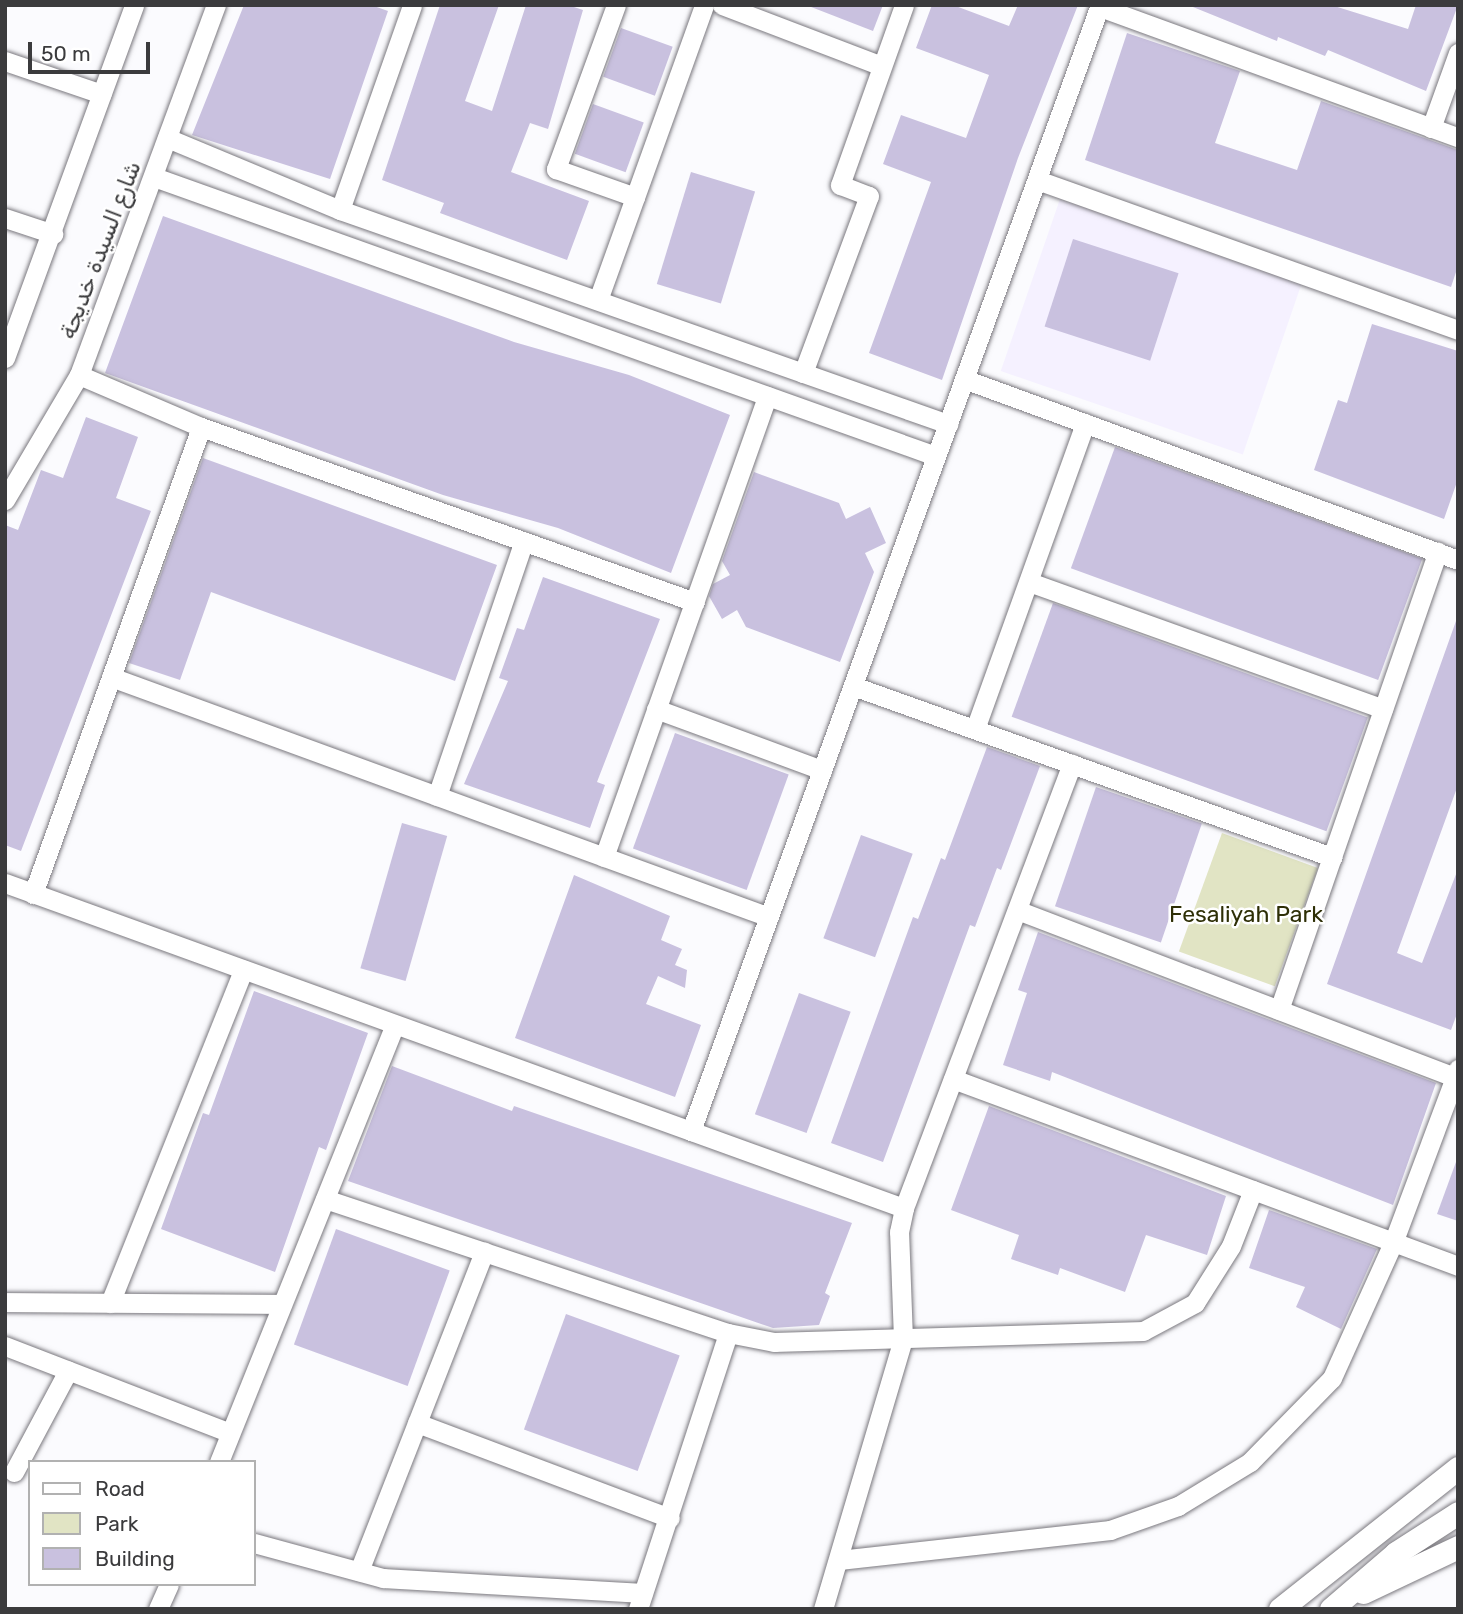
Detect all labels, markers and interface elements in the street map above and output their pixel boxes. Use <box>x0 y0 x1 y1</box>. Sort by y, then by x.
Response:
scale bar <box>32 28 154 72</box>
text: 50 m <box>41 41 91 66</box>
street label: شارع السيدة خديجة <box>53 157 147 343</box>
park label: Fesaliyah Park <box>1169 900 1323 928</box>
legend <box>28 1460 256 1586</box>
text: Road <box>95 1476 145 1501</box>
text: Park <box>95 1511 139 1536</box>
text: Building <box>95 1546 175 1571</box>

